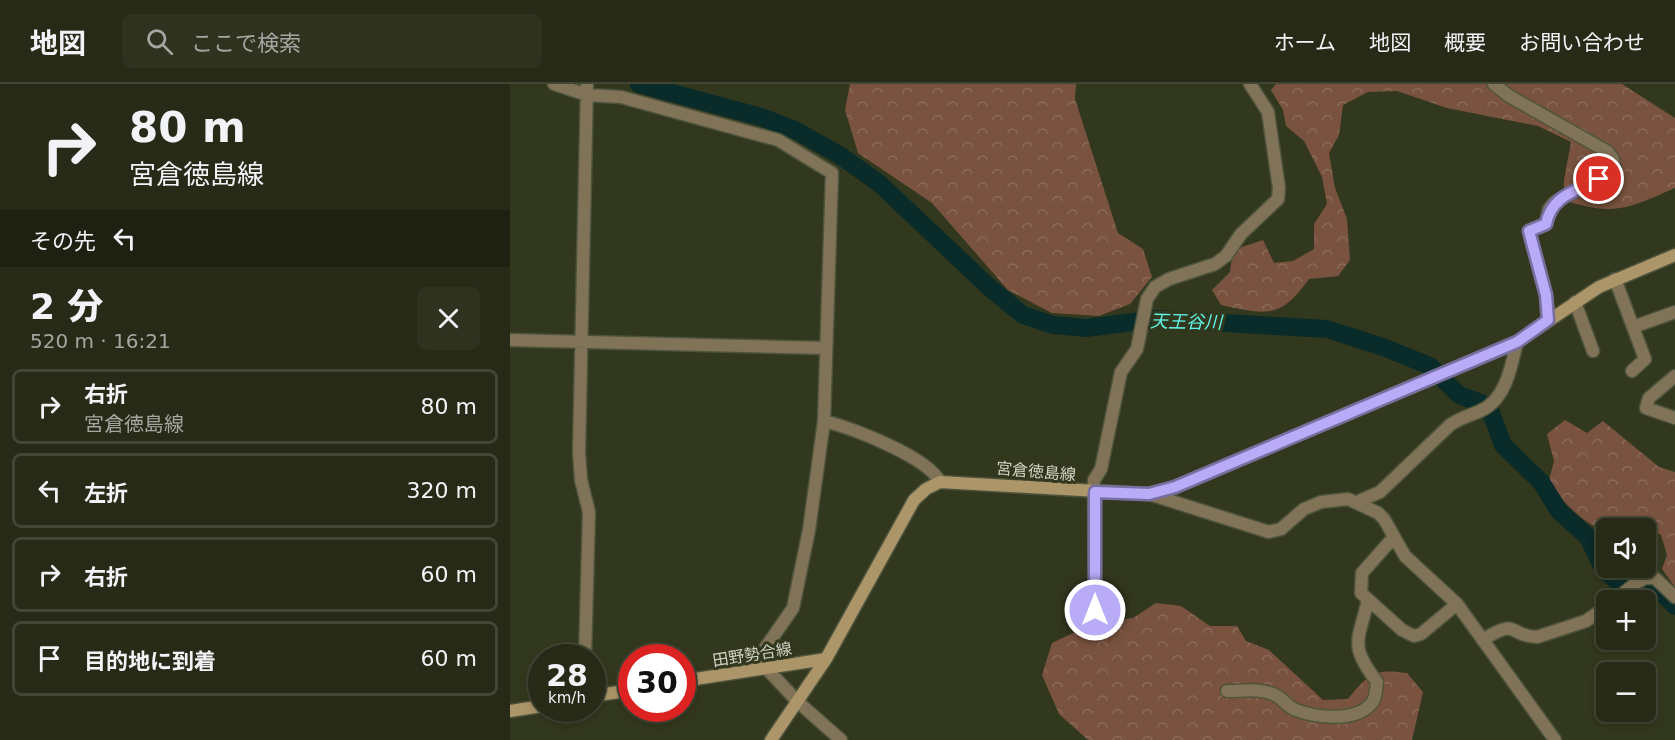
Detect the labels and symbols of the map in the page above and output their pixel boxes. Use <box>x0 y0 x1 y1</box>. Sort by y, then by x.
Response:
pin <box>1573 153 1624 204</box>
water label: 天王谷川 <box>1150 310 1224 333</box>
street label: 宮倉徳島線 <box>995 459 1077 484</box>
position arrow <box>1063 578 1127 642</box>
street label: 田野勢合線 <box>711 639 793 670</box>
speed limit sign: 30 <box>618 644 696 722</box>

